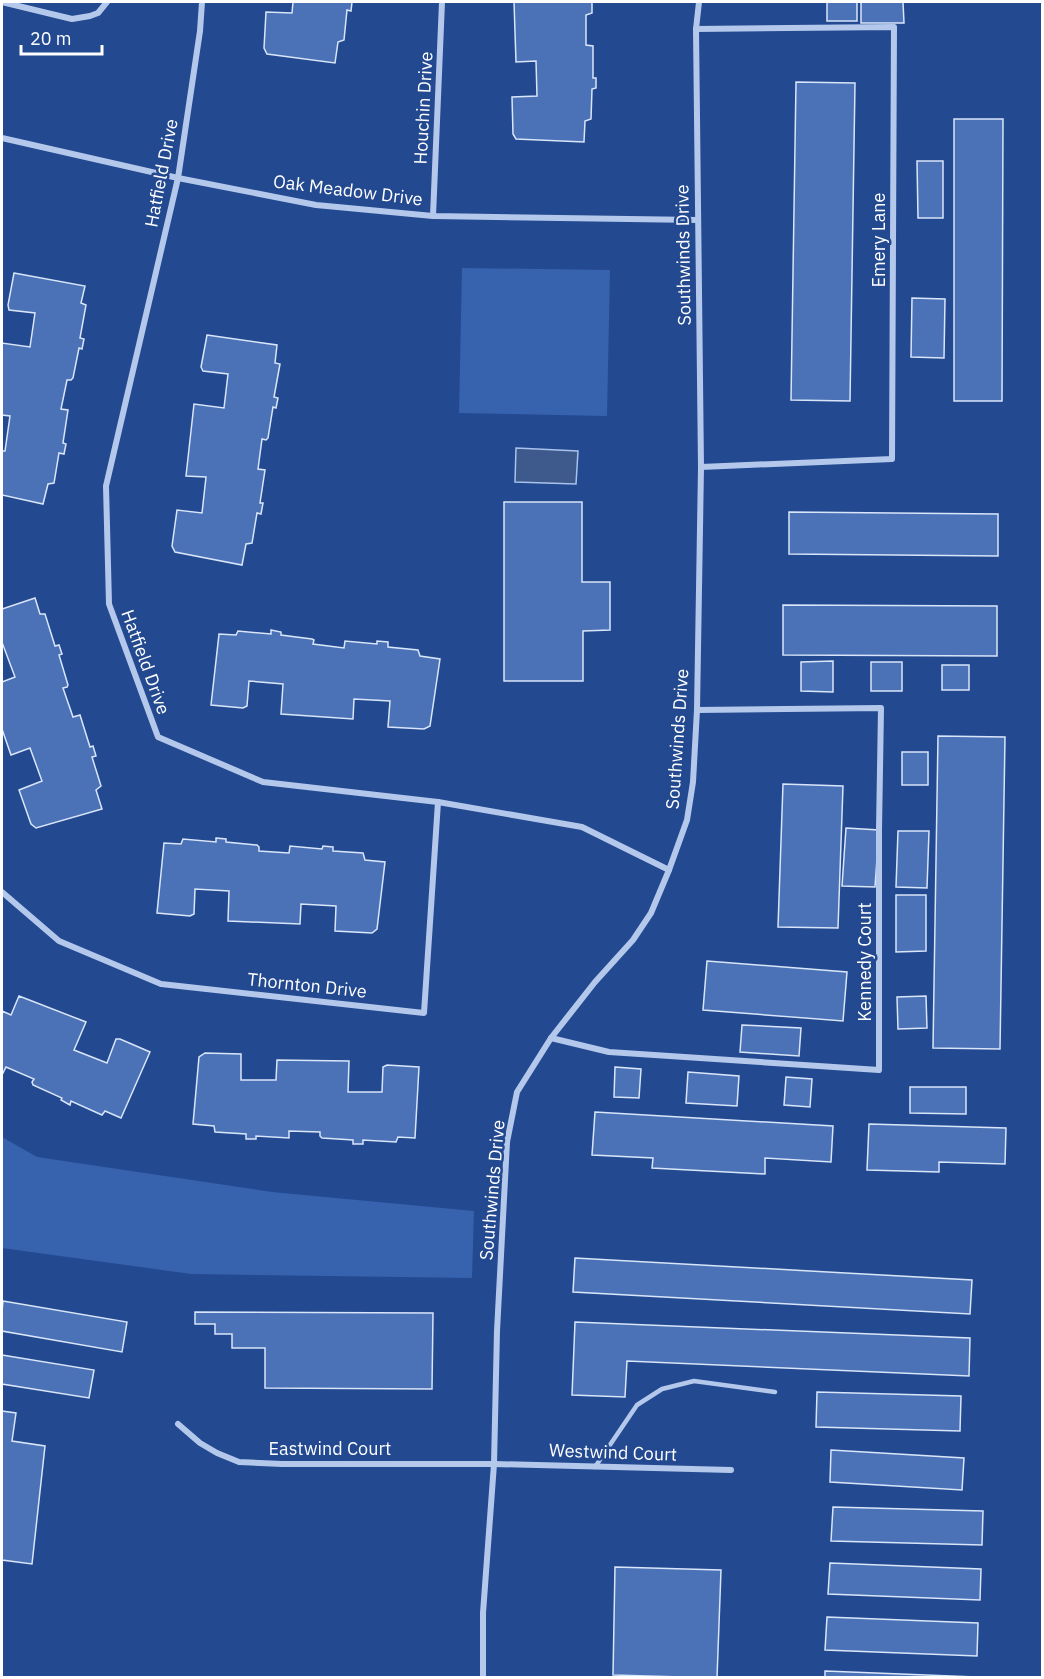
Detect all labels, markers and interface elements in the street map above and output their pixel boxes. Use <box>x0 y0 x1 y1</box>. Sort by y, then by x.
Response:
scale bar <box>21 18 102 56</box>
text: 20 m <box>30 27 72 50</box>
street label: Houchin Drive <box>409 51 437 165</box>
street label: Hatfield Drive <box>139 117 183 229</box>
street label: Oak Meadow Drive <box>272 169 424 211</box>
street label: Southwinds Drive <box>670 184 696 326</box>
street label: Emery Lane <box>867 192 890 287</box>
street label: Hatfield Drive <box>116 606 176 718</box>
street label: Southwinds Drive <box>661 668 693 810</box>
street label: Kennedy Court <box>853 902 876 1022</box>
street label: Thornton Drive <box>246 967 368 1003</box>
street label: Southwinds Drive <box>474 1119 510 1261</box>
street label: Eastwind Court <box>269 1437 391 1460</box>
street label: Westwind Court <box>548 1438 678 1466</box>

